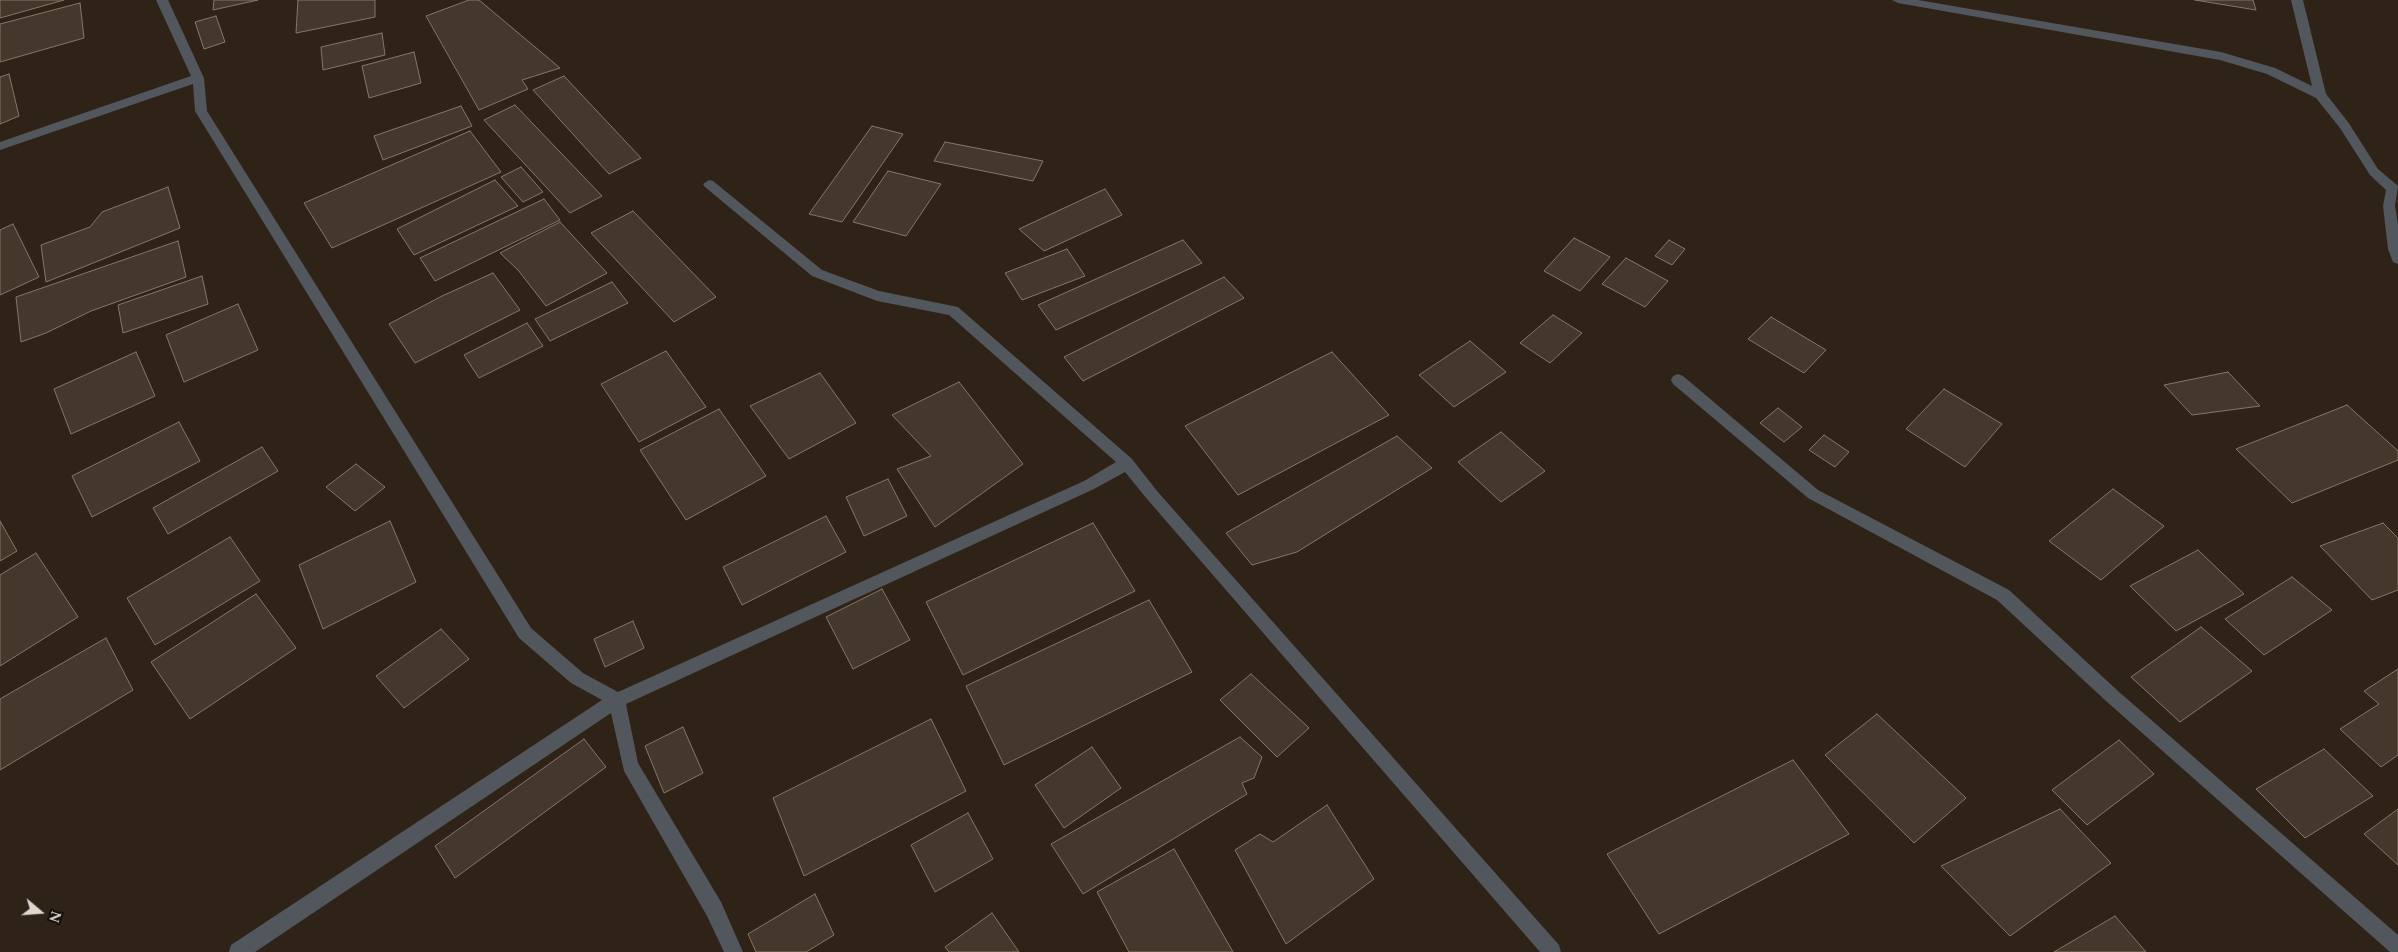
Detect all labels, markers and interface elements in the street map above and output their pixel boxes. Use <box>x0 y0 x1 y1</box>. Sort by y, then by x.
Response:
north arrow <box>15 887 65 937</box>
text: N <box>43 908 66 925</box>

